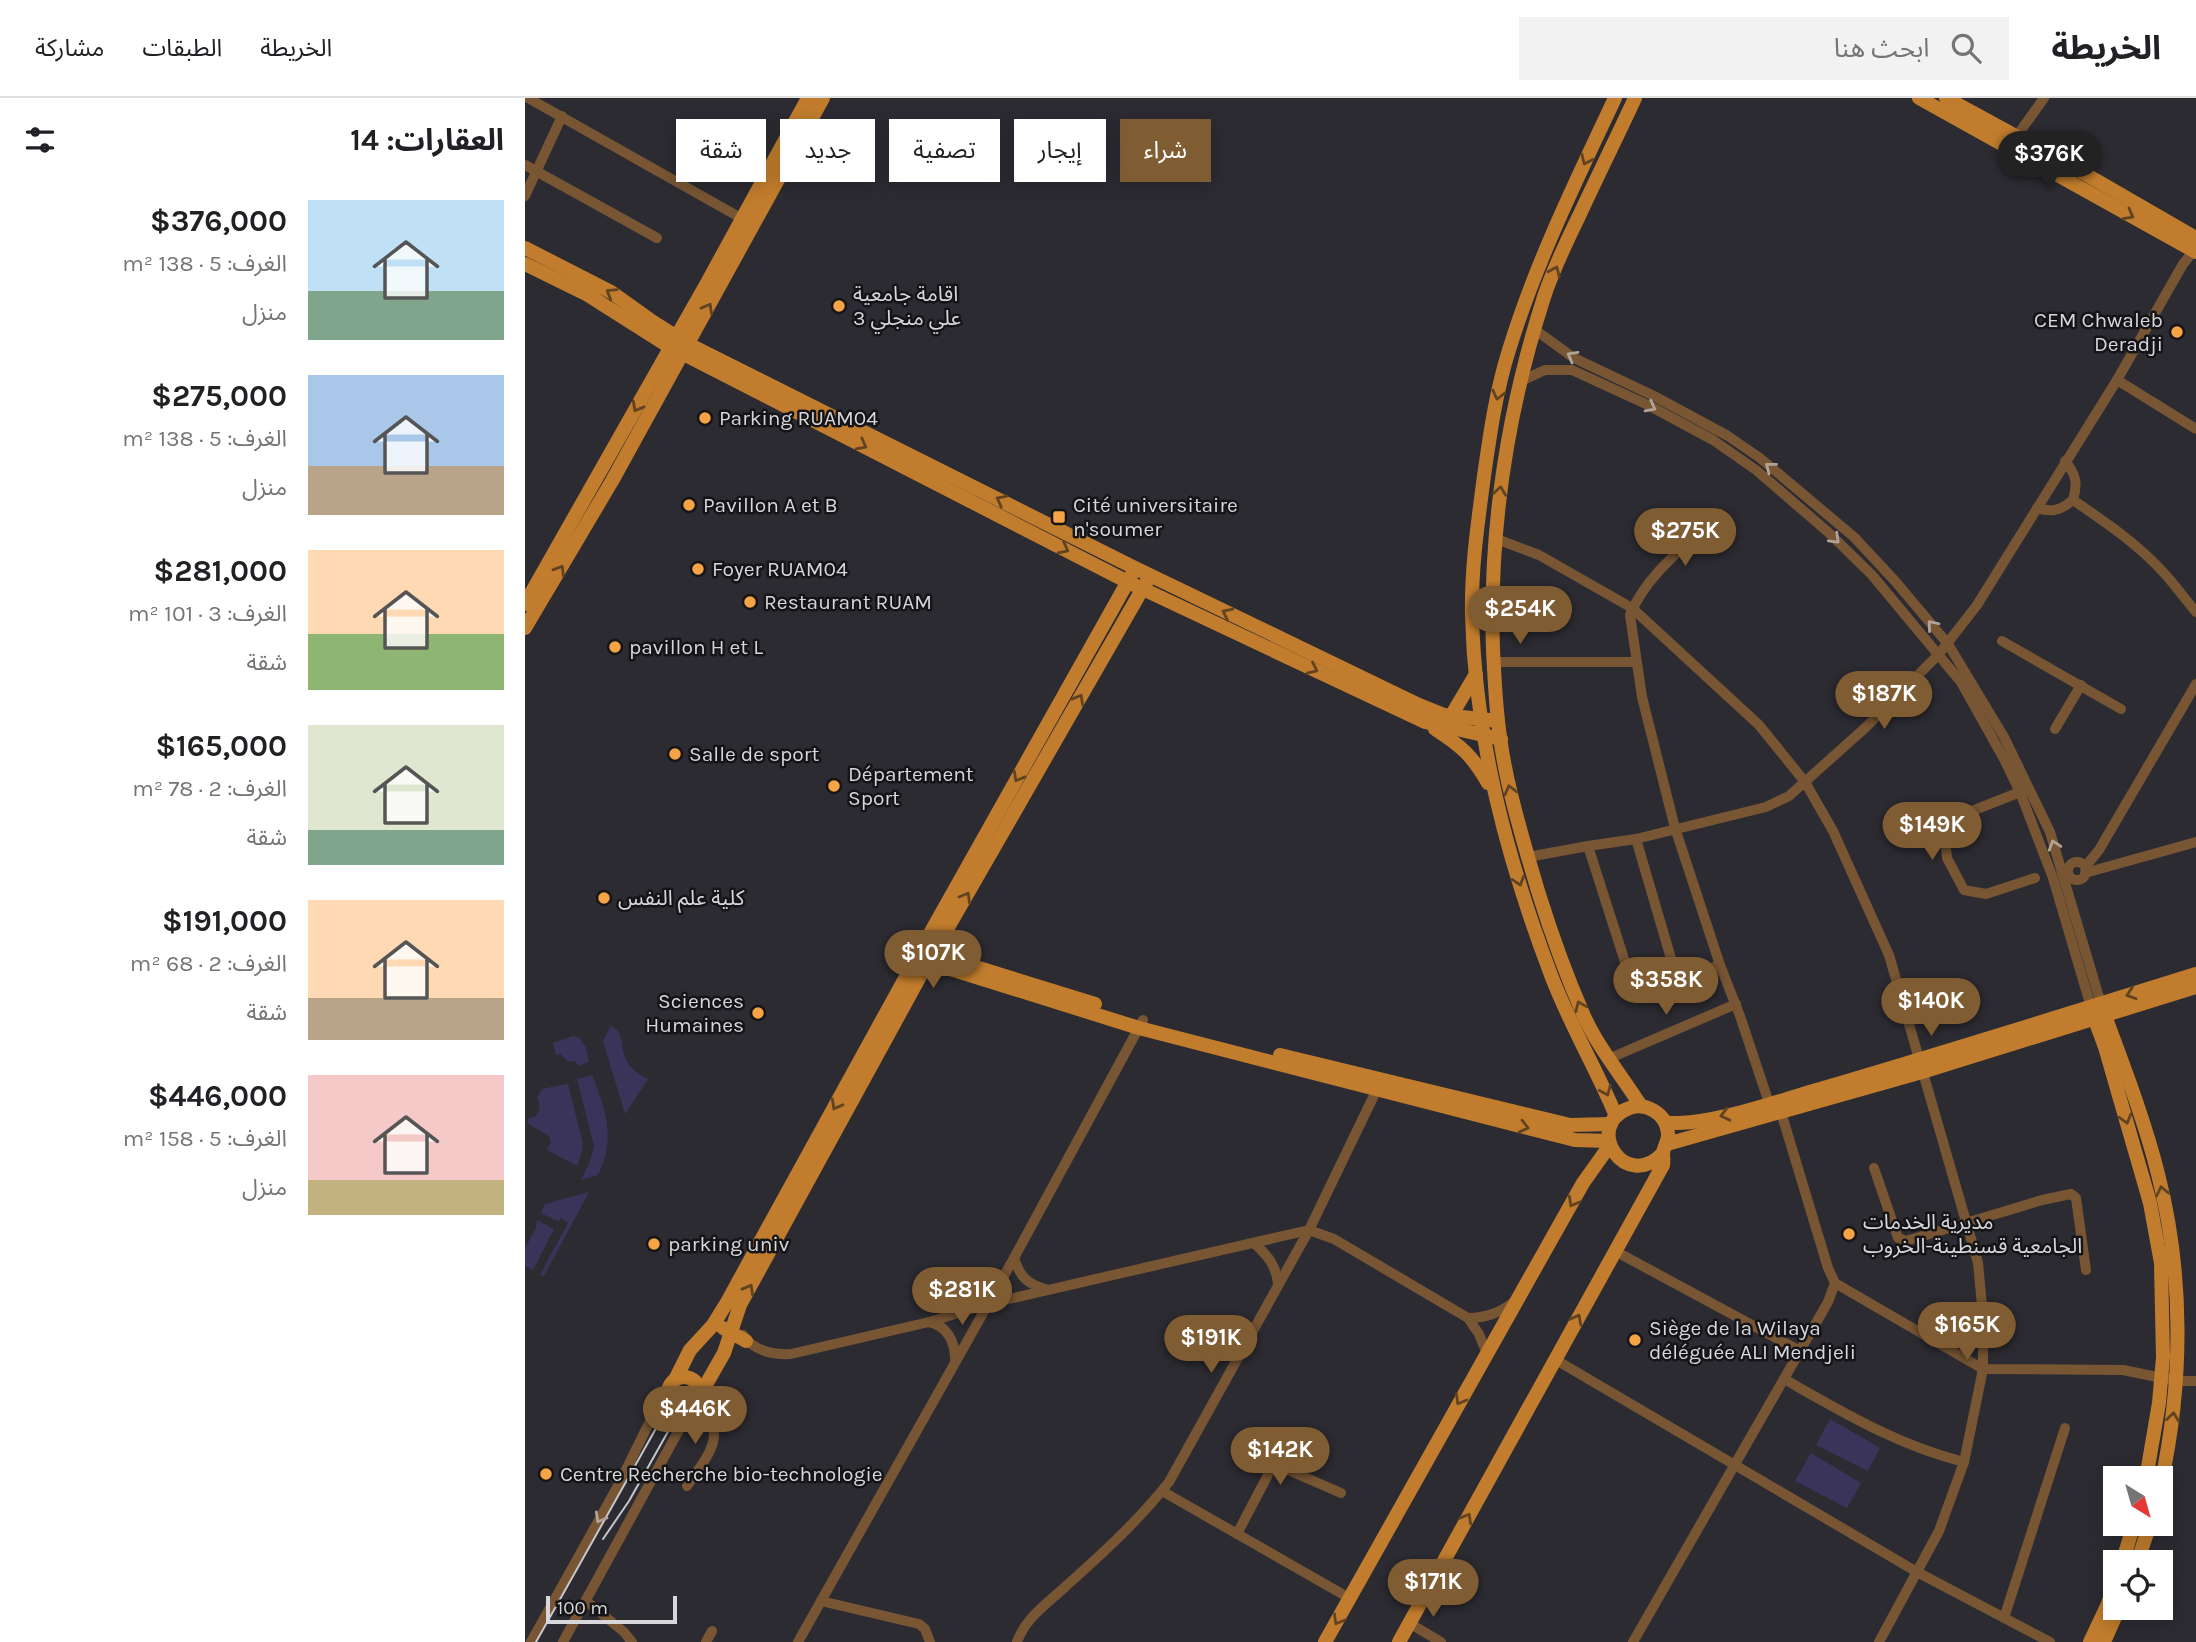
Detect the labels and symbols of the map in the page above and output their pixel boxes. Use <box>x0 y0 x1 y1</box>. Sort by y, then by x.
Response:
pin: $376K <box>2000 132 2098 191</box>
one-way arrow <box>1580 153 1594 165</box>
one-way arrow <box>2121 207 2134 220</box>
one-way arrow <box>1547 266 1561 278</box>
place label: اقامة جامعية علي منجلي 3 <box>853 282 961 334</box>
one-way arrow <box>606 289 619 302</box>
marker: اقامة جامعية علي منجلي 3 <box>831 298 847 314</box>
one-way arrow <box>700 303 713 315</box>
place label: CEM Chwaleb Deradji <box>2034 308 2163 356</box>
marker: CEM Chwaleb Deradji <box>2169 324 2185 340</box>
one-way arrow <box>1566 351 1579 364</box>
one-way arrow <box>1492 389 1506 401</box>
one-way arrow <box>1644 399 1656 412</box>
one-way arrow <box>632 400 645 412</box>
place label: Parking RUAM04 <box>719 406 878 430</box>
marker: Parking RUAM04 <box>697 410 713 426</box>
one-way arrow <box>855 437 867 450</box>
one-way arrow <box>1765 462 1778 475</box>
one-way arrow <box>1493 485 1508 497</box>
place label: Pavillon A et B <box>703 493 838 517</box>
place label: Cité universitaire n'soumer <box>1073 493 1238 541</box>
one-way arrow <box>996 495 1009 509</box>
marker: Pavillon A et B <box>681 497 697 513</box>
pin: $275K <box>1636 508 1734 568</box>
marker: Cité universitaire n'soumer <box>1051 509 1067 525</box>
one-way arrow <box>1827 531 1840 544</box>
one-way arrow <box>1057 541 1069 555</box>
place label: Foyer RUAM04 <box>712 557 848 581</box>
marker: Foyer RUAM04 <box>690 561 706 577</box>
one-way arrow <box>551 564 564 577</box>
pin: $254K <box>1471 587 1569 646</box>
place label: Restaurant RUAM <box>764 590 932 614</box>
marker: Restaurant RUAM <box>742 594 758 610</box>
one-way arrow <box>1222 607 1234 621</box>
one-way arrow <box>1928 620 1940 633</box>
place label: pavillon H et L <box>629 635 763 659</box>
marker: pavillon H et L <box>607 639 623 655</box>
one-way arrow <box>1306 661 1318 675</box>
pin: $187K <box>1835 672 1933 731</box>
one-way arrow <box>1071 694 1084 707</box>
place label: Salle de sport <box>689 742 819 766</box>
marker: Salle de sport <box>667 746 683 762</box>
place label: Département Sport <box>848 762 974 810</box>
one-way arrow <box>1013 770 1026 783</box>
marker: Département Sport <box>826 778 842 794</box>
one-way arrow <box>1504 784 1519 796</box>
pin: $149K <box>1883 802 1981 862</box>
one-way arrow <box>2047 839 2062 851</box>
one-way arrow <box>1511 875 1526 887</box>
place label: كلية علم النفس <box>618 886 745 913</box>
marker: كلية علم النفس <box>596 890 612 906</box>
one-way arrow <box>958 892 971 904</box>
pin: $107K <box>884 930 982 990</box>
pin: $358K <box>1617 958 1715 1017</box>
pin: $140K <box>1882 978 1980 1038</box>
one-way arrow <box>2125 986 2137 1001</box>
place label: Sciences Humaines <box>645 989 744 1037</box>
one-way arrow <box>1575 1001 1589 1013</box>
marker: Sciences Humaines <box>750 1005 766 1021</box>
one-way arrow <box>1598 1084 1612 1096</box>
one-way arrow <box>831 1098 844 1110</box>
one-way arrow <box>1719 1107 1731 1121</box>
one-way arrow <box>2118 1113 2133 1125</box>
one-way arrow <box>1518 1119 1530 1133</box>
one-way arrow <box>2155 1185 2170 1197</box>
one-way arrow <box>1568 1195 1581 1208</box>
place label: مديرية الخدمات الجامعية قسنطينة-الخروب <box>1863 1210 2082 1258</box>
marker: مديرية الخدمات الجامعية قسنطينة-الخروب <box>1841 1226 1857 1242</box>
place label: parking univ <box>668 1232 790 1256</box>
marker: parking univ <box>646 1236 662 1252</box>
pin: $281K <box>913 1268 1011 1327</box>
one-way arrow <box>741 1284 754 1296</box>
pin: $165K <box>1918 1302 2016 1362</box>
one-way arrow <box>1569 1314 1583 1326</box>
pin: $191K <box>1162 1316 1260 1375</box>
place label: Siège de la Wilaya déléguée ALI Mendjeli <box>1649 1316 1856 1364</box>
marker: Siège de la Wilaya déléguée ALI Mendjeli <box>1627 1332 1643 1348</box>
pin: $446K <box>646 1386 744 1446</box>
one-way arrow <box>1455 1392 1468 1405</box>
one-way arrow <box>2165 1411 2180 1422</box>
pin: $142K <box>1231 1428 1329 1487</box>
place label: Centre Recherche bio-technologie <box>560 1462 882 1486</box>
marker: Centre Recherche bio-technologie <box>538 1466 554 1482</box>
north arrow <box>2103 1466 2173 1536</box>
one-way arrow <box>595 1511 608 1523</box>
one-way arrow <box>1459 1513 1472 1525</box>
pin: $171K <box>1384 1560 1482 1619</box>
scale bar <box>546 1593 677 1625</box>
one-way arrow <box>1333 1613 1346 1626</box>

